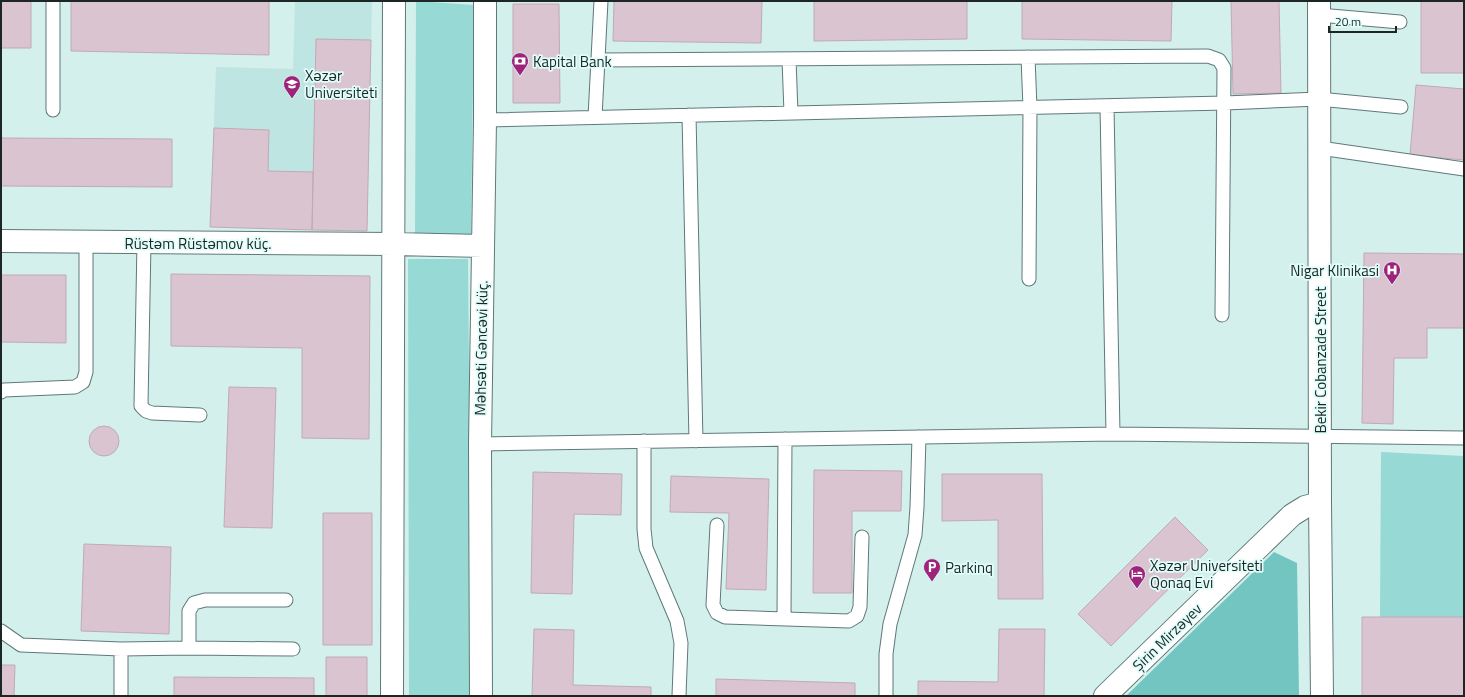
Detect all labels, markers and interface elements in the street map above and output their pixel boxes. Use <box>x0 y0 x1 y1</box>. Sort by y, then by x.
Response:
scale bar <box>1329 8 1396 34</box>
text: 20 m <box>1335 12 1361 31</box>
place label: Kapital Bank <box>533 50 612 73</box>
bank icon: Kapital Bank <box>510 51 530 76</box>
place label: Xəzər Universiteti <box>305 64 377 104</box>
school or university icon: Xəzər Universiteti <box>282 74 302 99</box>
street label: Rüstəm Rüstəmov küç. <box>124 232 272 255</box>
place label: Nigar Klinikasi <box>1290 259 1379 282</box>
hospital icon: Nigar Klinikasi <box>1382 260 1402 285</box>
street label: Məhsəti Gəncəvi küç. <box>468 280 494 416</box>
street label: Bekir Cobanzade Street <box>1309 286 1332 434</box>
place label: Xəzər Universiteti Qonaq Evi <box>1150 554 1263 594</box>
place label: Parkinq <box>945 556 993 579</box>
parking icon: Parkinq <box>922 557 942 582</box>
hotel icon: Xəzər Universiteti Qonaq Evi <box>1127 564 1147 589</box>
street label: Şirin Mirzəyev <box>1127 598 1207 676</box>

